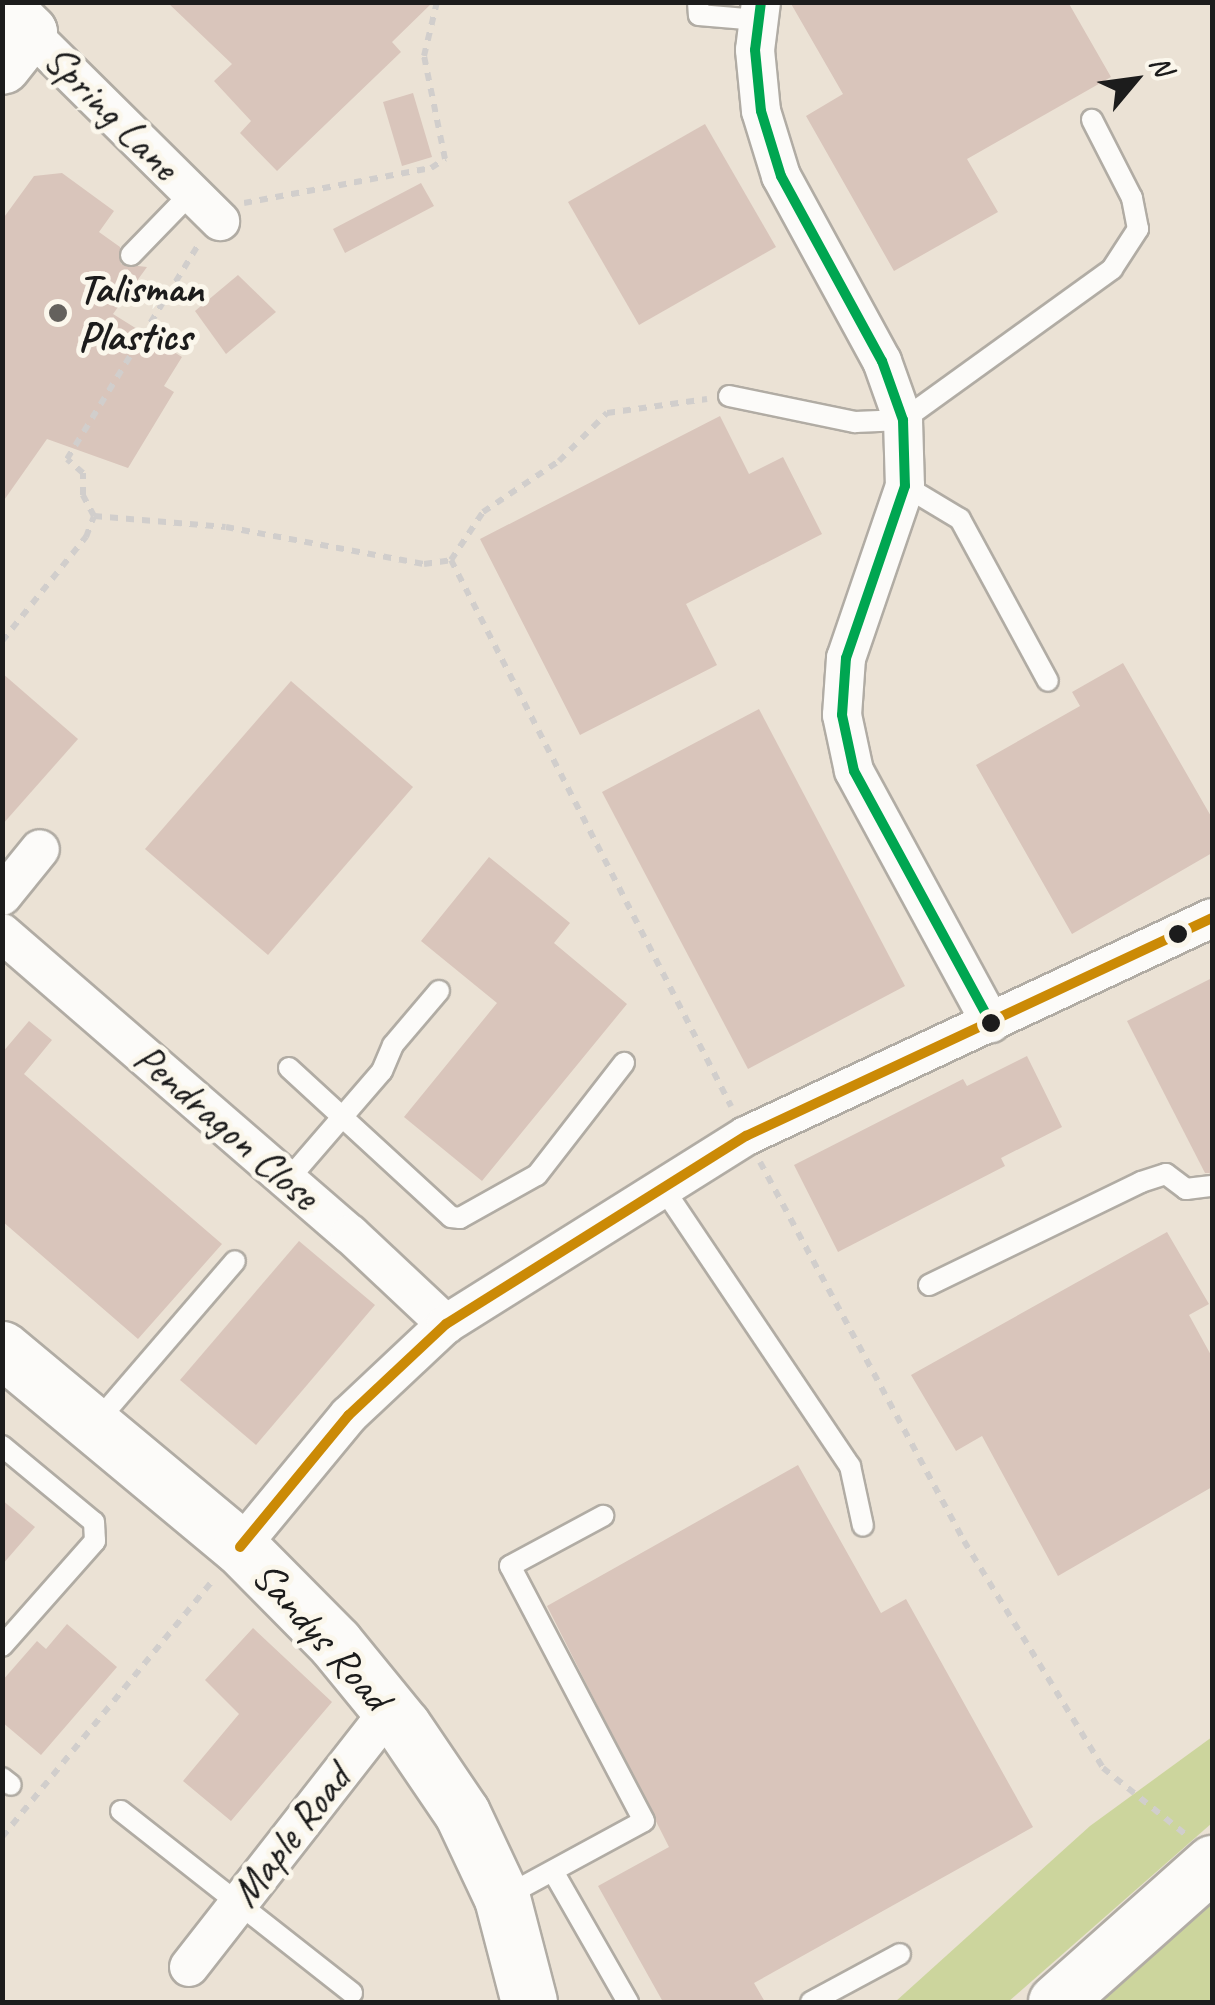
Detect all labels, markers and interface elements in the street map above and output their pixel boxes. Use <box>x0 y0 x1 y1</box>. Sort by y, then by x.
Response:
north arrow <box>1085 30 1185 130</box>
street label: Spring Lane <box>32 34 190 192</box>
text: N <box>1142 49 1181 81</box>
place label: Talisman Plastics <box>78 264 203 362</box>
marker: Talisman Plastics <box>47 302 69 324</box>
unlabelled marker <box>1168 924 1188 944</box>
unlabelled marker <box>981 1013 1001 1033</box>
street label: Pendragon Close <box>123 1033 329 1221</box>
street label: Sandys Road <box>241 1551 401 1721</box>
street label: Maple Road <box>220 1755 362 1917</box>

